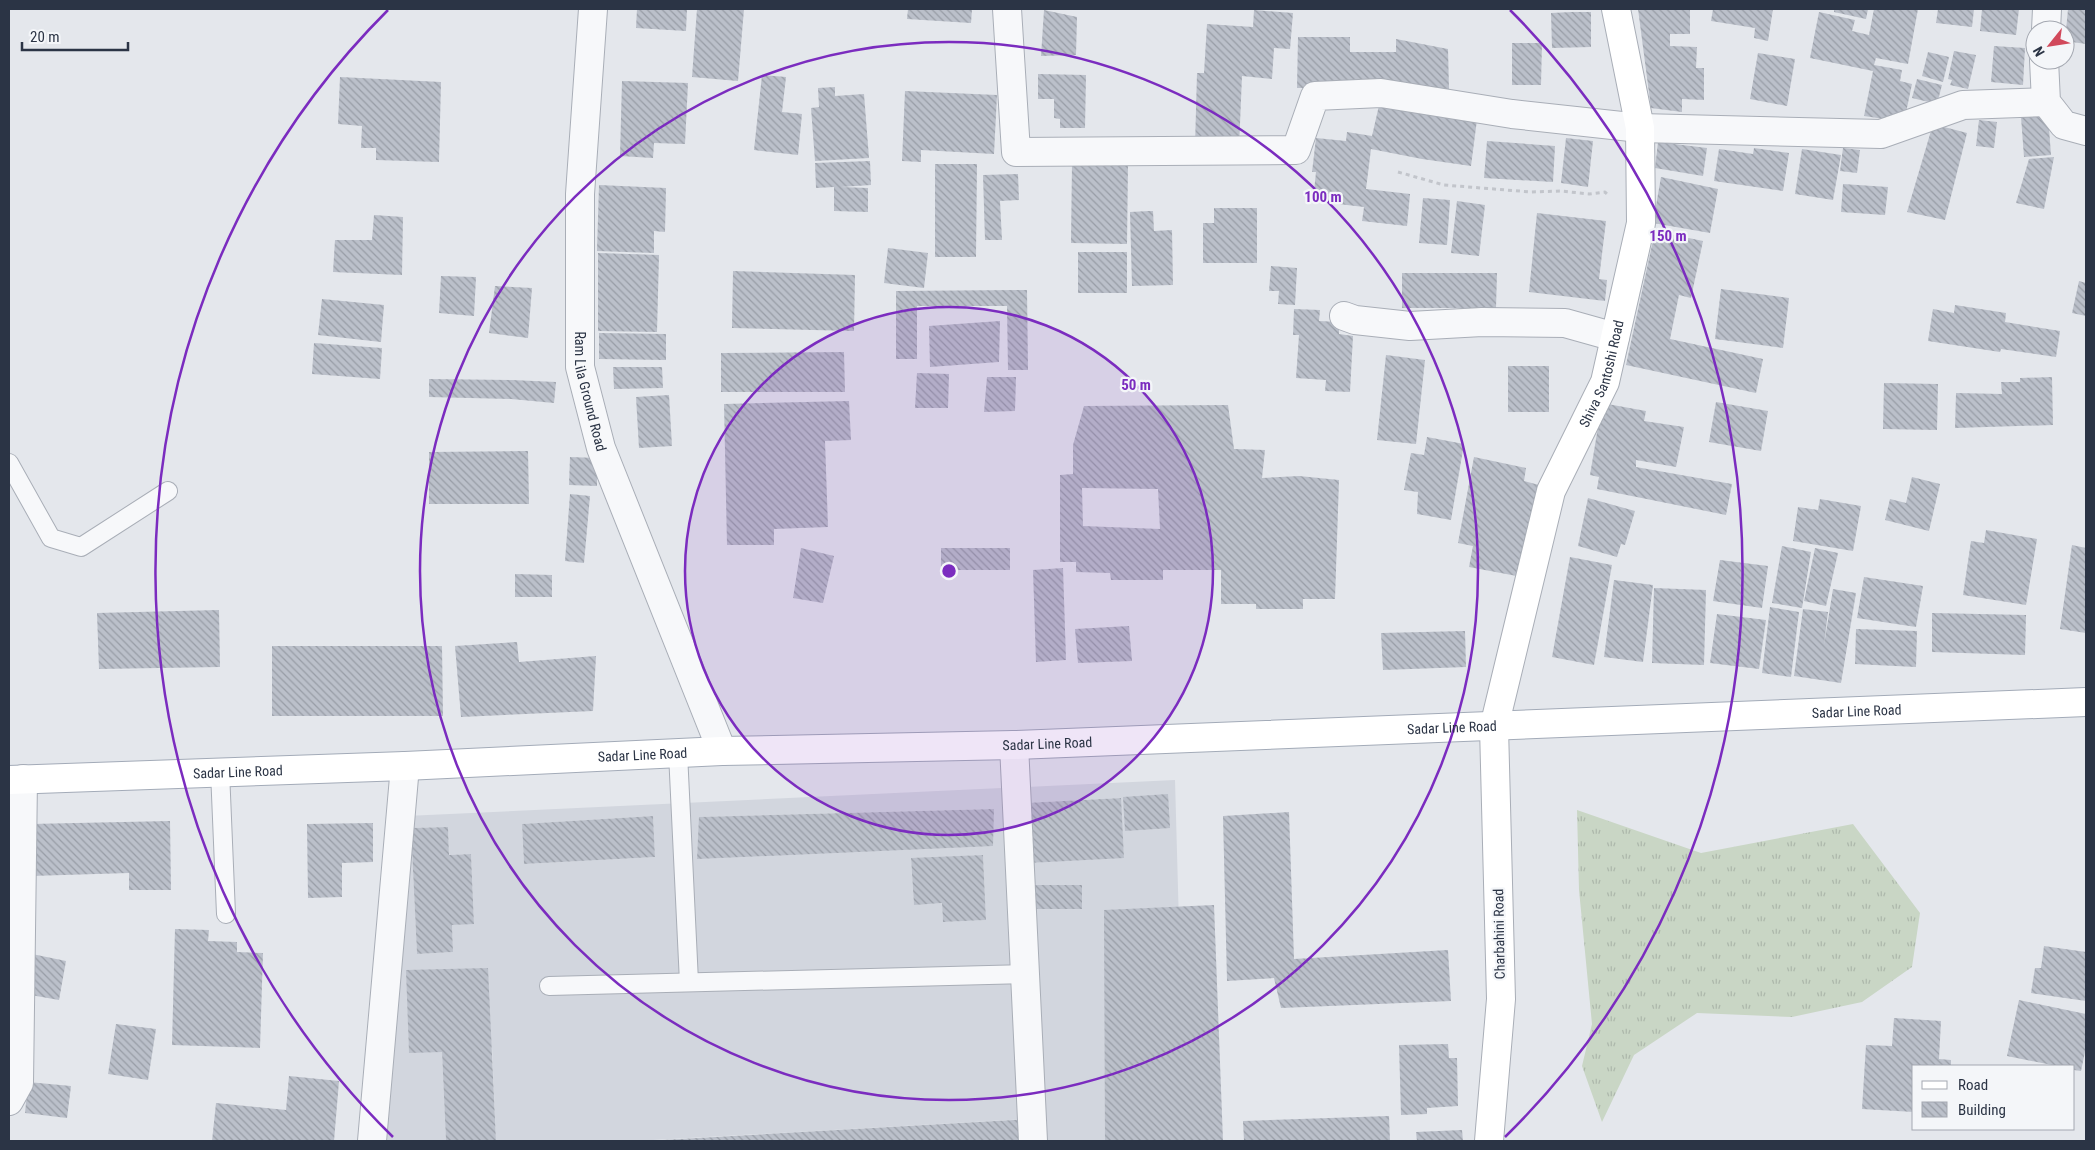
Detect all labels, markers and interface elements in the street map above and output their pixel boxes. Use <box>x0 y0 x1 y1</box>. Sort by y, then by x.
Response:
scale bar <box>22 20 129 52</box>
north arrow <box>2025 20 2075 70</box>
text: 20 m <box>30 28 60 46</box>
text: N <box>2030 44 2048 59</box>
text: 100 m <box>1304 188 1342 206</box>
text: 150 m <box>1649 227 1687 245</box>
street label: Shiva Santoshi Road <box>1576 319 1627 430</box>
street label: Ram Lila Ground Road <box>572 331 610 453</box>
text: 50 m <box>1121 376 1151 394</box>
centre of rings <box>940 562 958 580</box>
street label: Sadar Line Road <box>1812 701 1902 721</box>
street label: Sadar Line Road <box>1407 718 1497 737</box>
street label: Sadar Line Road <box>1002 734 1092 753</box>
street label: Sadar Line Road <box>597 745 688 765</box>
street label: Sadar Line Road <box>193 762 283 781</box>
street label: Charbahini Road <box>1490 889 1508 979</box>
legend <box>1912 1065 2075 1130</box>
text: Road <box>1958 1076 1988 1094</box>
text: Building <box>1958 1101 2006 1119</box>

